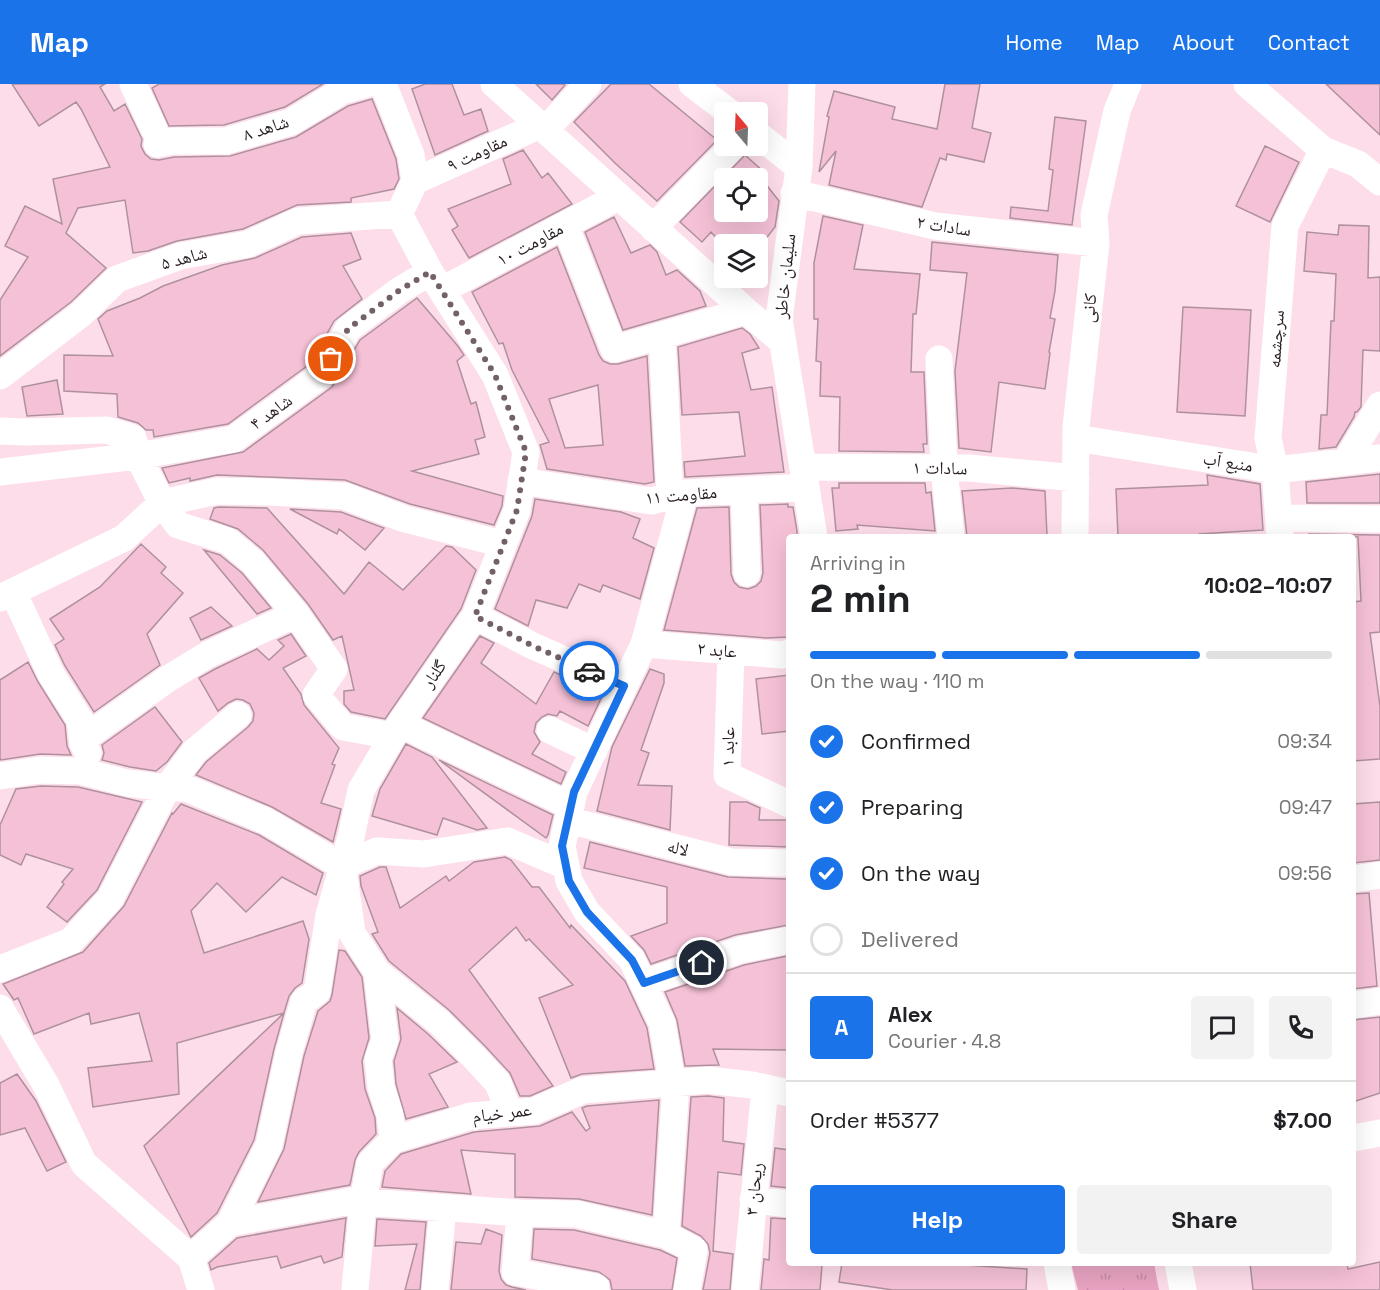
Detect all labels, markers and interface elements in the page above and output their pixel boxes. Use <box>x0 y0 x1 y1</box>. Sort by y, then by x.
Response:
text: Map <box>30 24 89 60</box>
text: Home <box>1005 29 1063 56</box>
text: Map <box>1096 29 1140 56</box>
text: About <box>1173 29 1235 56</box>
text: Contact <box>1268 29 1350 56</box>
north arrow <box>714 102 768 156</box>
map controls <box>714 102 768 288</box>
street label: شاهد ۸ <box>240 109 292 146</box>
street label: مقاومت ۹ <box>443 129 511 176</box>
button: locate <box>714 168 768 222</box>
street label: سادات ۲ <box>915 210 973 241</box>
street label: مقاومت ۱۰ <box>493 217 567 271</box>
street label: سلیمان خاطر <box>769 232 800 320</box>
button: layers <box>714 234 768 288</box>
street label: شاهد ۵ <box>158 240 209 275</box>
street label: کانی <box>1076 292 1102 324</box>
street label: سرچشمه <box>1262 309 1289 369</box>
pin <box>305 333 356 384</box>
icon: bag <box>314 342 347 375</box>
street label: شاهد ۴ <box>245 389 296 435</box>
street label: منبع آب <box>1201 446 1255 478</box>
street label: سادات ۱ <box>912 456 968 479</box>
street label: مقاومت ۱۱ <box>644 480 718 509</box>
text: Arriving in <box>810 550 906 576</box>
text: 10:02–10:07 <box>1204 571 1332 599</box>
text: 2 min <box>810 574 911 623</box>
street label: عابد ۲ <box>696 636 738 663</box>
courier <box>559 641 619 701</box>
street label: گلنار <box>415 655 452 693</box>
icon: car <box>573 655 606 688</box>
text: On the way · 110 m <box>810 668 984 694</box>
icon: check <box>810 725 843 758</box>
street label: عابد ۱ <box>716 727 739 767</box>
text: Confirmed <box>861 727 971 755</box>
text: 09:34 <box>1277 728 1332 754</box>
icon: check <box>810 791 843 824</box>
text: Preparing <box>861 793 963 821</box>
text: 09:47 <box>1279 794 1332 820</box>
street label: لاله <box>665 834 691 861</box>
icon: check <box>810 857 843 890</box>
text: On the way <box>861 859 980 887</box>
text: 09:56 <box>1278 860 1332 886</box>
text: Delivered <box>861 925 959 953</box>
pin <box>676 937 727 988</box>
icon: home <box>685 946 718 979</box>
button: chat <box>1191 996 1254 1059</box>
button: phone <box>1269 996 1332 1059</box>
text: Alex <box>888 1000 933 1028</box>
text: A <box>835 1013 848 1041</box>
text: Courier · 4.8 <box>888 1028 1001 1054</box>
street label: عمر خیام <box>471 1097 533 1129</box>
text: Order #5377 <box>810 1106 939 1134</box>
text: $7.00 <box>1273 1106 1332 1134</box>
street label: ریحان ۳ <box>739 1161 768 1216</box>
button: Help <box>810 1185 1065 1254</box>
button: Share <box>1077 1185 1332 1254</box>

